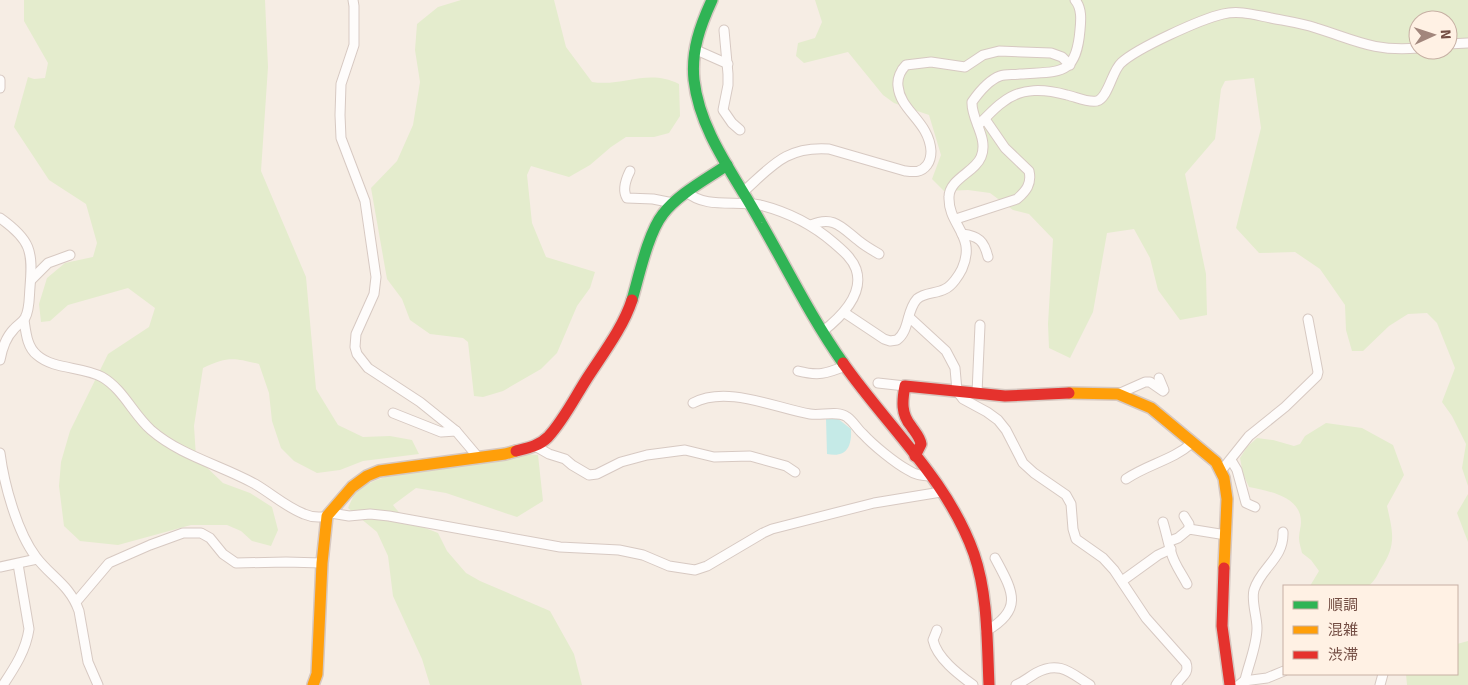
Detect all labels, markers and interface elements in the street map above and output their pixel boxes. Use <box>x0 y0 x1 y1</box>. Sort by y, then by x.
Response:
north arrow <box>1408 10 1458 60</box>
text: N <box>1437 29 1454 40</box>
legend <box>1283 585 1458 675</box>
text: 順調 <box>1328 596 1358 614</box>
text: 混雑 <box>1328 621 1358 639</box>
text: 渋滞 <box>1328 646 1358 664</box>

